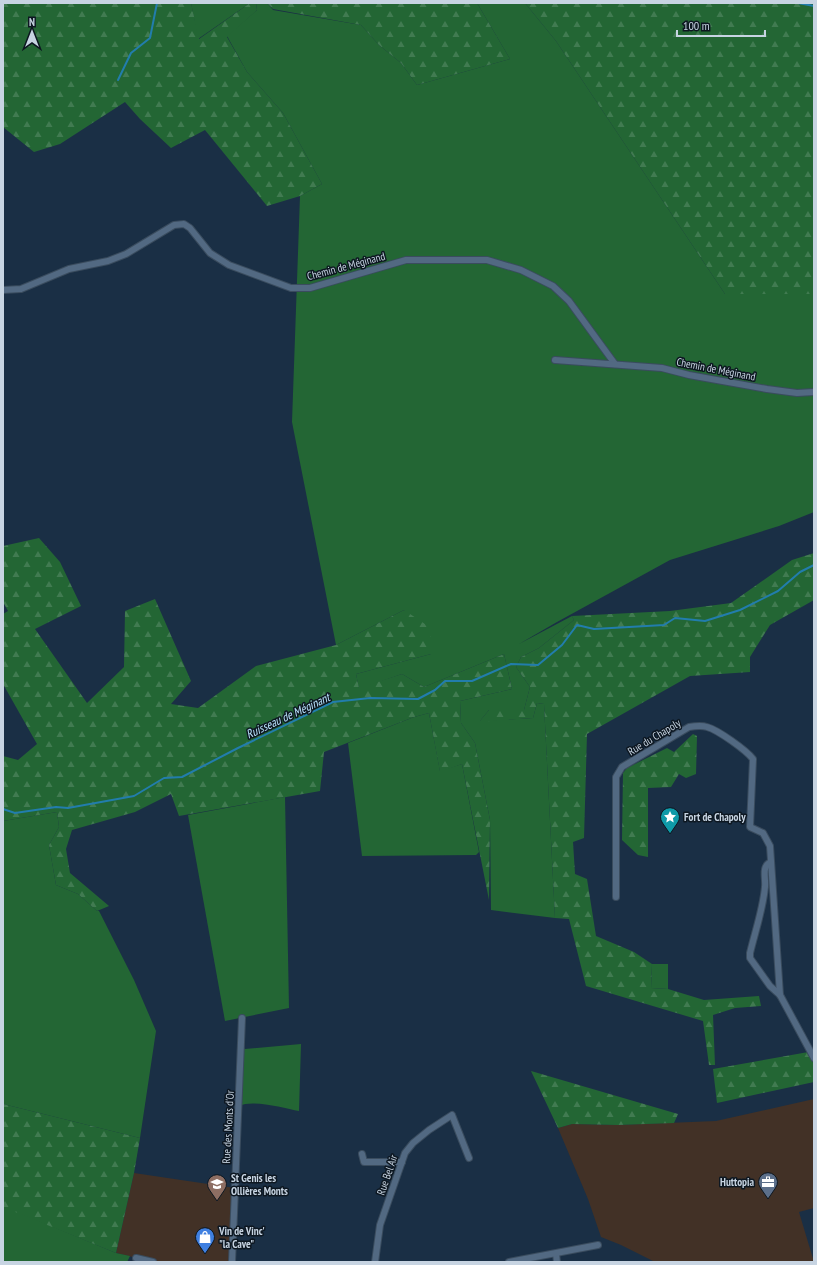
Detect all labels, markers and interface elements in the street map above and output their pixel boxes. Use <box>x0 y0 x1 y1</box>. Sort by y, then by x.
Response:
north arrow <box>12 12 52 52</box>
scale bar <box>677 12 765 38</box>
text: N <box>29 15 35 29</box>
text: 100 m <box>683 18 710 33</box>
street label: Chemin de Méginand <box>305 249 387 283</box>
street label: Chemin de Méginand <box>675 354 757 384</box>
water label: Ruisseau de Méginant <box>243 689 334 742</box>
street label: Rue du Chapoly <box>625 715 684 758</box>
place icon: Fort de Chapoly <box>659 806 681 834</box>
place label: Fort de Chapoly <box>684 810 746 824</box>
street label: Rue des Monts d'Or <box>219 1090 237 1164</box>
street label: Rue Bel Air <box>374 1153 400 1197</box>
place label: St Genis les Ollières Monts <box>231 1171 288 1198</box>
office icon: Huttopia <box>757 1171 779 1199</box>
school or university icon: St Genis les Ollières Monts <box>206 1173 228 1201</box>
place label: Huttopia <box>720 1175 754 1189</box>
place label: Vin de Vinc' "la Cave" <box>218 1224 265 1251</box>
shop icon: Vin de Vinc' "la Cave" <box>194 1226 216 1254</box>

